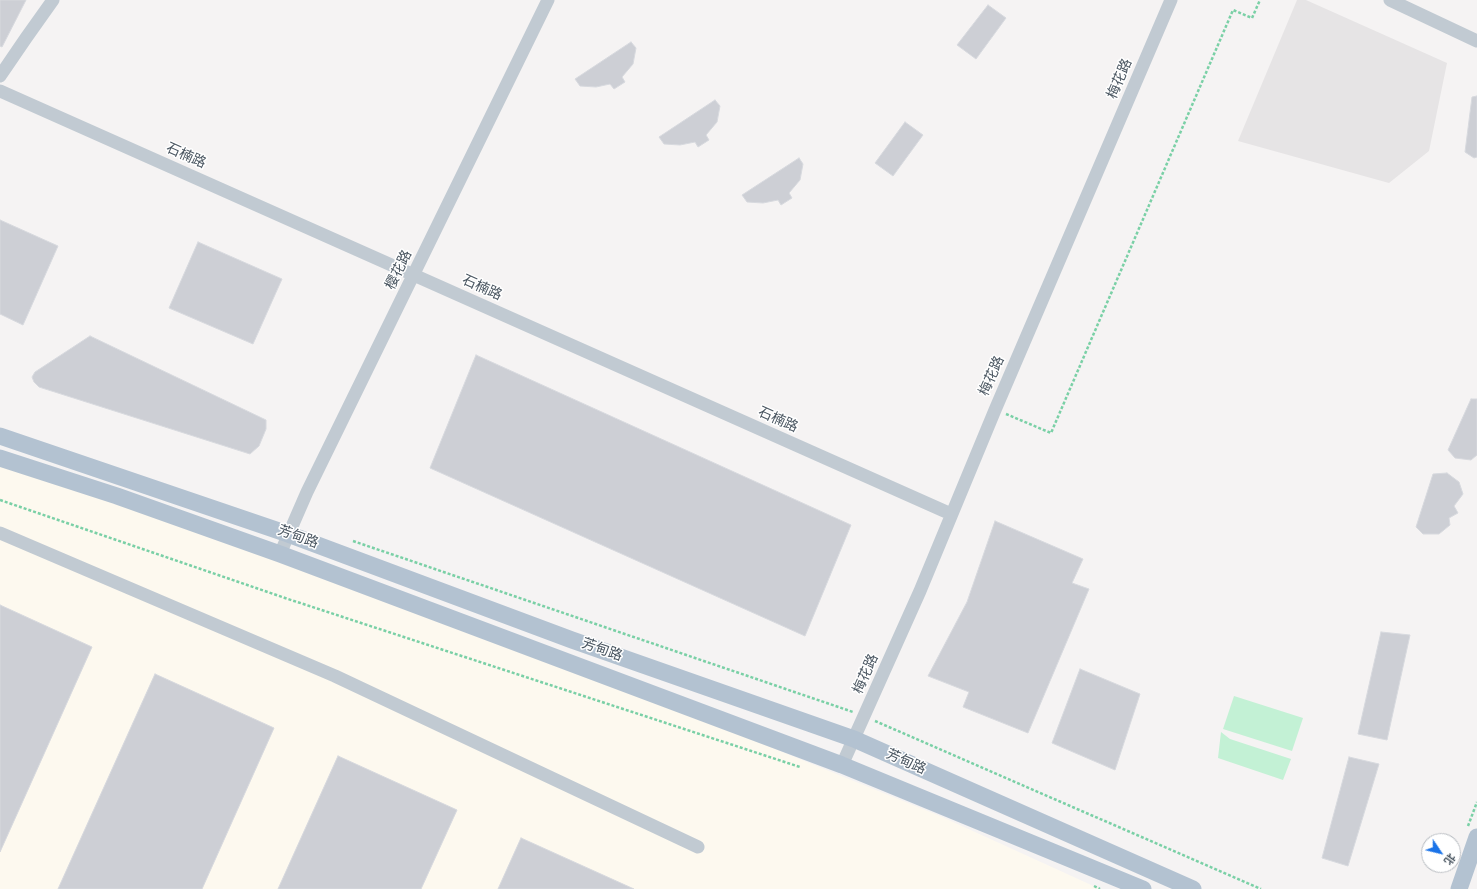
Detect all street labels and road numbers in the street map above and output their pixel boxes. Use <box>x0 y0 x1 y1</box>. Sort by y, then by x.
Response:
street label: 梅花路 <box>1104 56 1136 102</box>
street label: 石楠路 <box>163 140 209 172</box>
street label: 樱花路 <box>382 247 416 293</box>
street label: 石楠路 <box>459 272 505 304</box>
street label: 梅花路 <box>976 353 1008 399</box>
street label: 石楠路 <box>755 404 801 436</box>
street label: 芳甸路 <box>275 522 321 552</box>
street label: 芳甸路 <box>579 635 625 665</box>
street label: 梅花路 <box>850 651 882 697</box>
street label: 芳甸路 <box>883 746 929 778</box>

